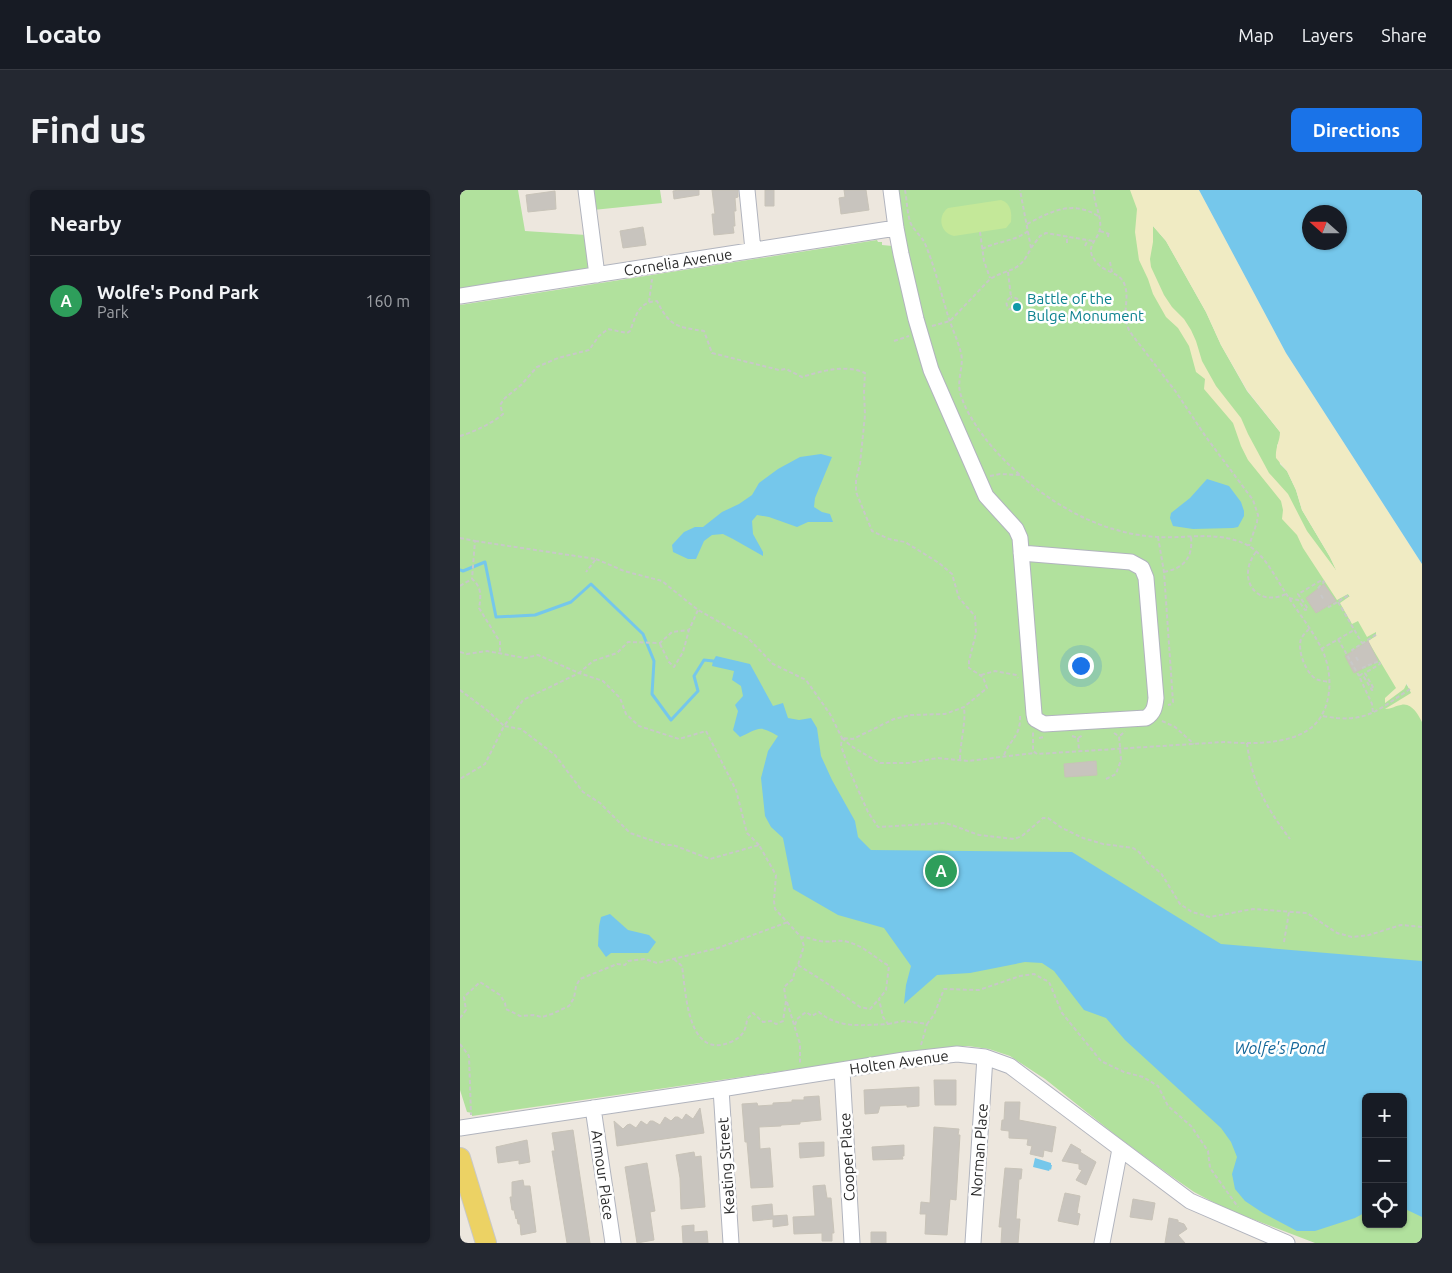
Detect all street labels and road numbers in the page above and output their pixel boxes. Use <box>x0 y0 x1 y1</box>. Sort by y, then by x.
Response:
street label: Cornelia Avenue <box>622 245 734 279</box>
street label: Holten Avenue <box>848 1047 950 1077</box>
street label: Norman Place <box>967 1103 991 1197</box>
street label: Cooper Place <box>836 1112 858 1202</box>
street label: Keating Street <box>714 1117 738 1215</box>
street label: Armour Place <box>588 1129 618 1221</box>

